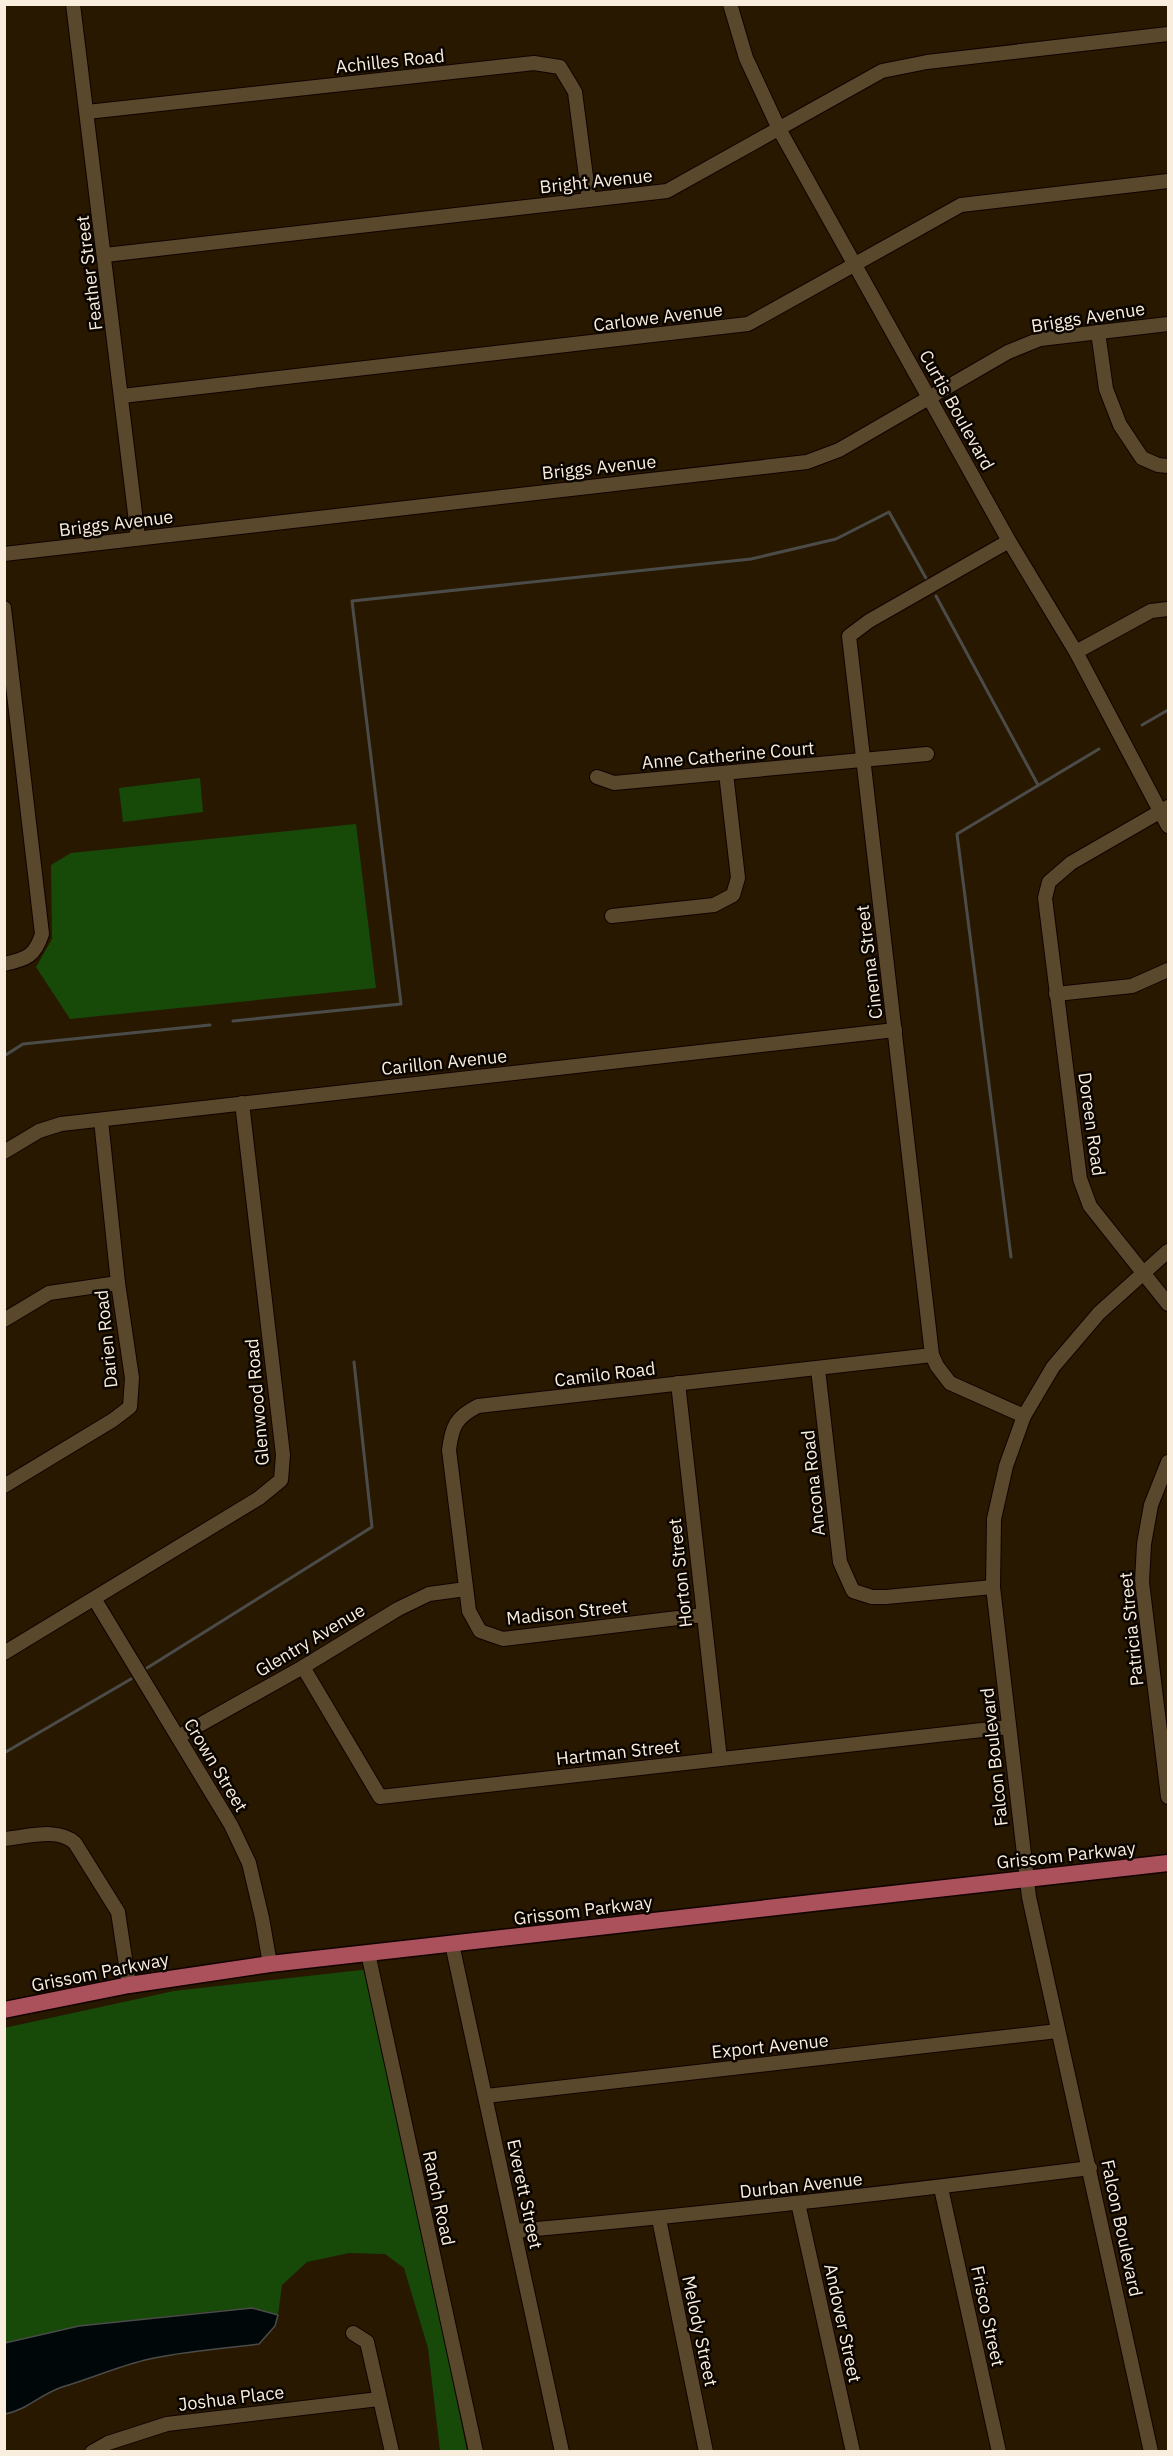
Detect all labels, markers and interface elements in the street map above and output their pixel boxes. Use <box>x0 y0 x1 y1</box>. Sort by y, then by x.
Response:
street label: Achilles Road <box>334 44 446 78</box>
street label: Bright Avenue <box>538 164 654 198</box>
street label: Feather Street <box>71 214 107 332</box>
street label: Briggs Avenue <box>1029 297 1147 337</box>
street label: Carlowe Avenue <box>592 298 724 336</box>
street label: Curtis Boulevard <box>914 346 1000 474</box>
street label: Briggs Avenue <box>541 450 658 484</box>
street label: Briggs Avenue <box>58 505 175 541</box>
street label: Anne Catherine Court <box>641 736 815 774</box>
street label: Cinema Street <box>851 904 887 1020</box>
street label: Carillon Avenue <box>380 1044 508 1080</box>
street label: Doreen Road <box>1073 1071 1111 1177</box>
street label: Darien Road <box>89 1289 123 1389</box>
street label: Glenwood Road <box>240 1338 274 1466</box>
street label: Camilo Road <box>553 1356 657 1392</box>
street label: Ancona Road <box>796 1429 830 1537</box>
street label: Horton Street <box>663 1517 697 1629</box>
street label: Patricia Street <box>1114 1571 1148 1687</box>
street label: Madison Street <box>505 1594 629 1630</box>
street label: Glentry Avenue <box>251 1598 369 1682</box>
street label: Falcon Boulevard <box>975 1687 1013 1827</box>
street label: Crown Street <box>179 1714 253 1816</box>
street label: Hartman Street <box>555 1734 681 1770</box>
street label: Grissom Parkway <box>995 1836 1137 1874</box>
street label: Grissom Parkway <box>512 1890 654 1930</box>
street label: Grissom Parkway <box>29 1947 171 1997</box>
street label: Export Avenue <box>710 2028 830 2064</box>
street label: Everett Street <box>502 2137 548 2251</box>
street label: Ranch Road <box>418 2149 460 2247</box>
street label: Falcon Boulevard <box>1096 2157 1148 2299</box>
street label: Durban Avenue <box>738 2167 864 2203</box>
street label: Andover Street <box>819 2261 867 2385</box>
street label: Frisco Street <box>966 2264 1010 2368</box>
street label: Melody Street <box>677 2274 723 2388</box>
street label: Joshua Place <box>177 2380 285 2416</box>

